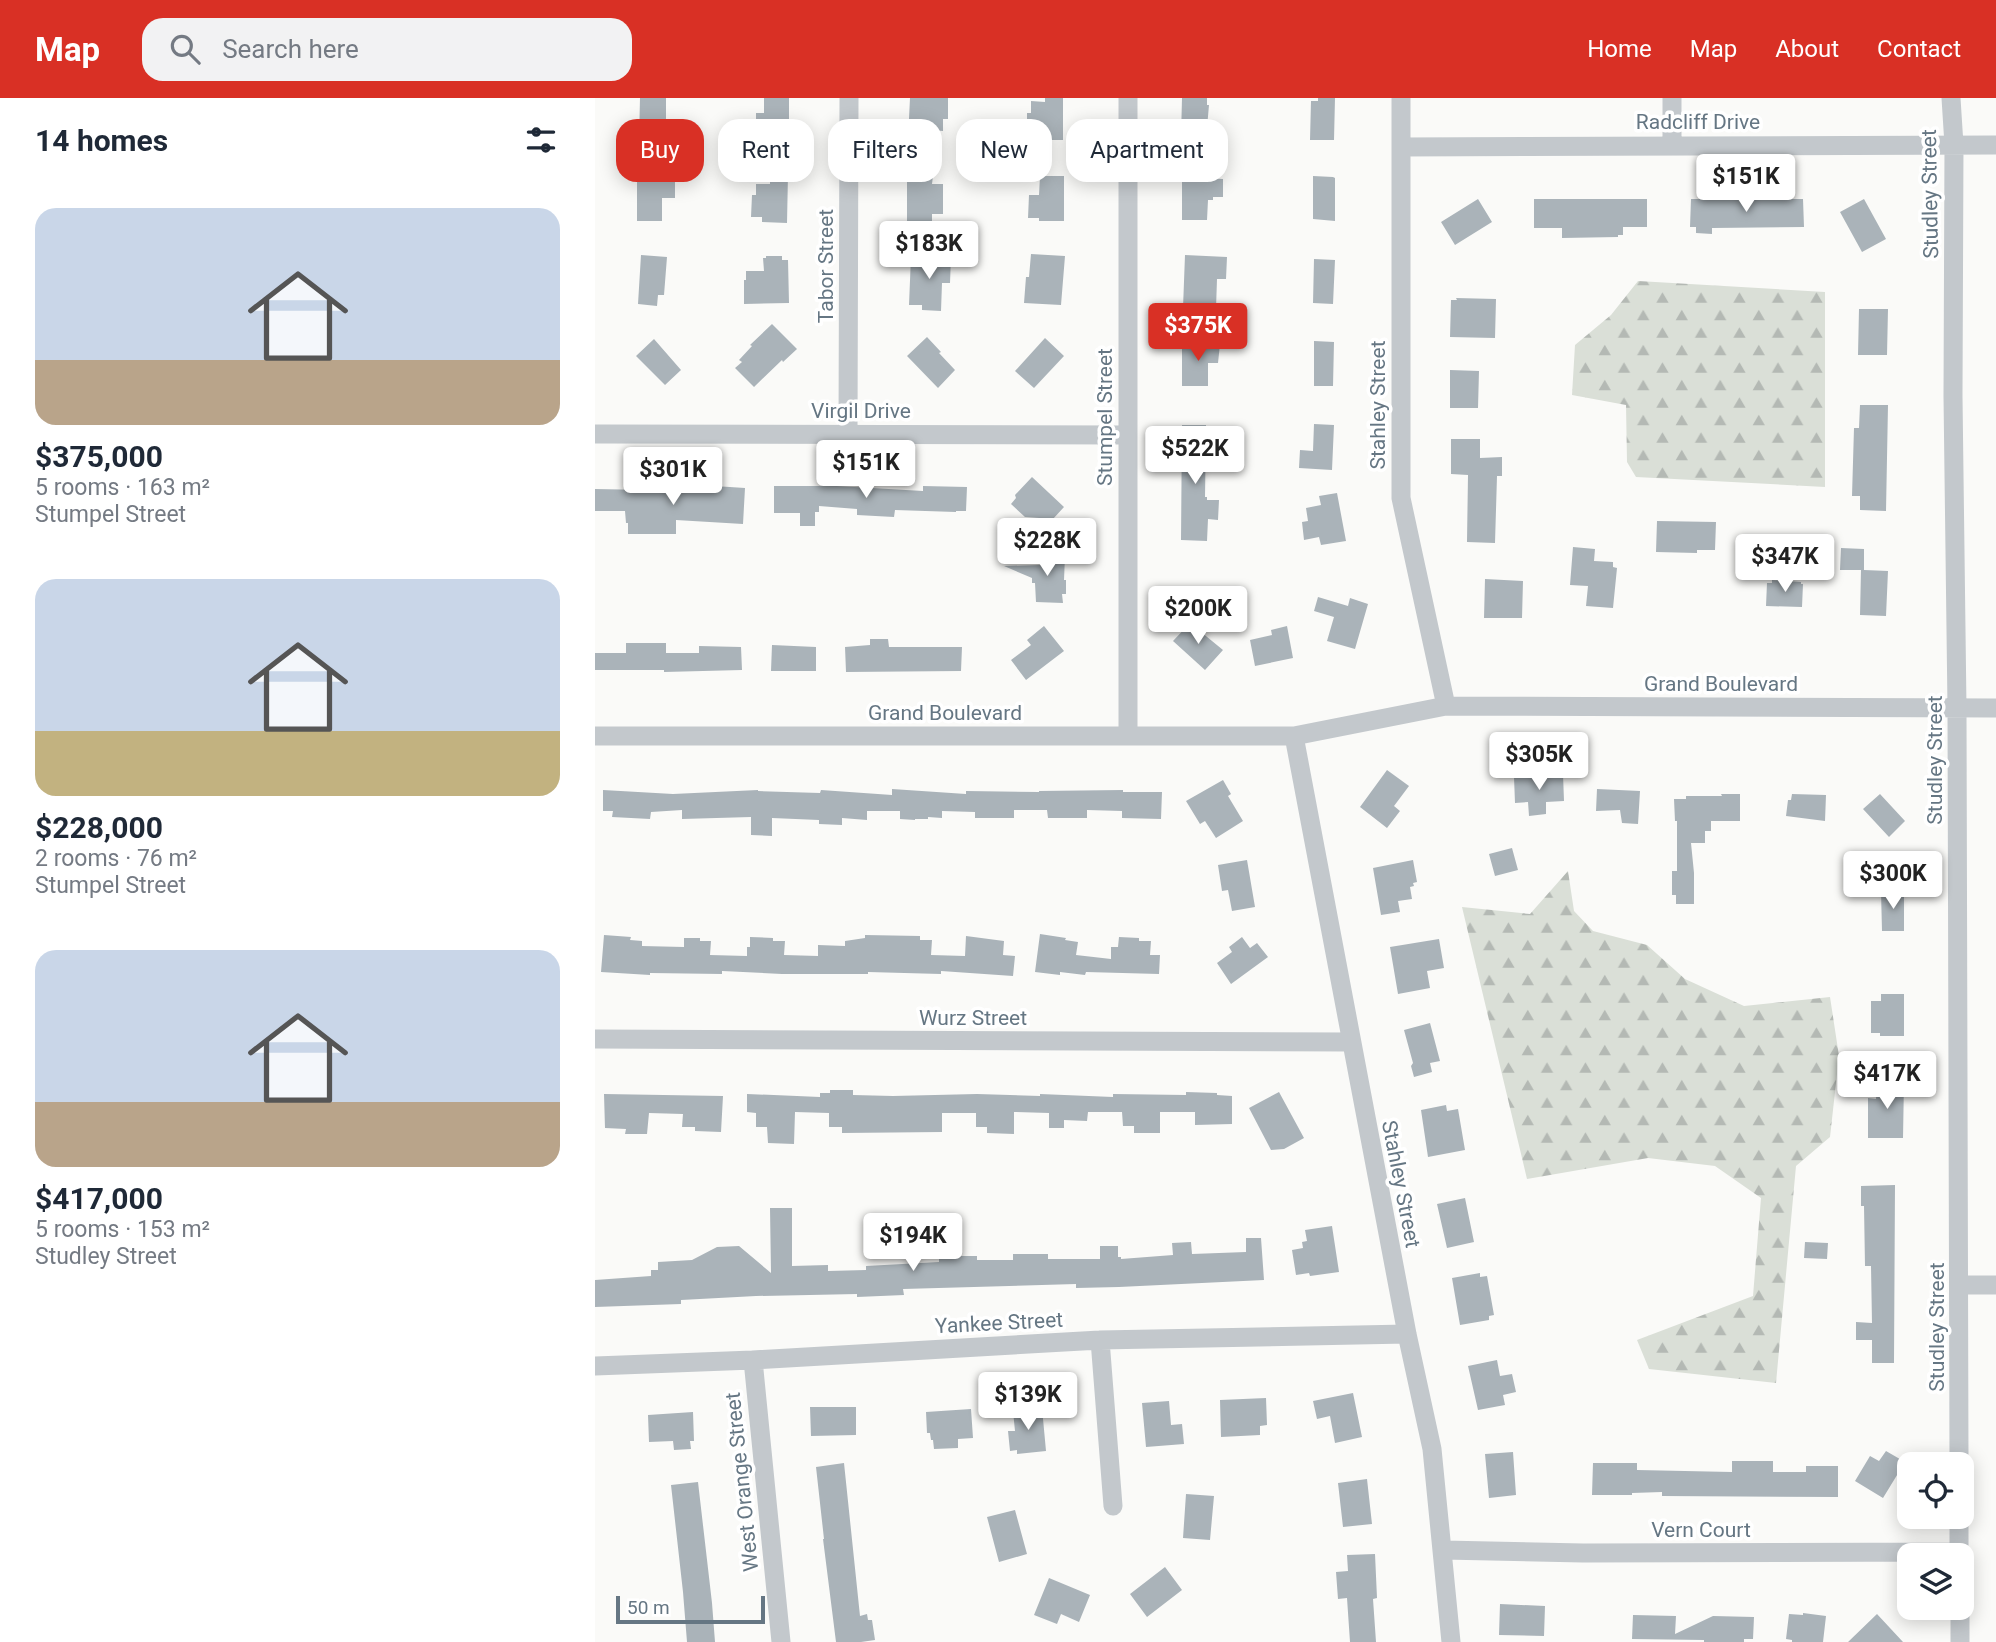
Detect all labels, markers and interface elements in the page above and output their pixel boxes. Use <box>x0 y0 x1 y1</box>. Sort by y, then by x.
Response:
search box <box>142 18 632 81</box>
text: Map <box>35 30 100 69</box>
icon: search <box>166 30 204 68</box>
text: Search here <box>222 34 359 64</box>
text: Home <box>1587 35 1652 63</box>
text: Map <box>1690 35 1737 63</box>
text: About <box>1775 35 1839 63</box>
text: Contact <box>1877 35 1961 63</box>
street label: Radcliff Drive <box>1636 110 1760 134</box>
chip: Buy <box>616 119 704 182</box>
chip: Rent <box>718 119 814 182</box>
chip: Filters <box>828 119 942 182</box>
chip: New <box>956 119 1052 182</box>
chip: Apartment <box>1066 119 1228 182</box>
icon: filters <box>522 121 560 159</box>
text: 14 homes <box>35 123 168 158</box>
street label: Studley Street <box>1917 129 1943 259</box>
pin: $151K <box>1697 155 1795 214</box>
text: $151K <box>1712 163 1780 190</box>
street label: Tabor Street <box>814 209 838 323</box>
pin: $183K <box>880 222 978 281</box>
text: $183K <box>895 230 963 257</box>
icon: home <box>235 253 361 379</box>
pin: $375K <box>1149 303 1247 363</box>
text: $375K <box>1164 312 1232 339</box>
street label: Stahley Street <box>1366 340 1390 469</box>
street label: Stumpel Street <box>1093 348 1117 486</box>
street label: Virgil Drive <box>811 399 911 423</box>
pin: $522K <box>1146 426 1244 486</box>
text: $522K <box>1161 435 1229 462</box>
text: $375,000 <box>35 439 163 474</box>
pin: $151K <box>817 440 915 500</box>
pin: $301K <box>624 448 722 507</box>
text: $151K <box>832 449 900 476</box>
text: $301K <box>639 456 707 483</box>
text: 5 rooms · 163 m² <box>35 474 210 501</box>
text: Stumpel Street <box>35 501 186 528</box>
pin: $228K <box>998 518 1096 578</box>
text: $228K <box>1013 527 1081 554</box>
pin: $347K <box>1736 534 1834 594</box>
text: $347K <box>1751 543 1819 570</box>
pin: $200K <box>1149 587 1247 646</box>
text: $200K <box>1164 595 1232 622</box>
icon: home <box>235 624 361 750</box>
street label: Grand Boulevard <box>1644 672 1798 696</box>
street label: Studley Street <box>1923 695 1947 825</box>
street label: Grand Boulevard <box>868 701 1022 725</box>
pin: $305K <box>1490 732 1588 792</box>
text: $305K <box>1505 741 1573 768</box>
text: $228,000 <box>35 810 163 845</box>
text: 2 rooms · 76 m² <box>35 845 197 872</box>
pin: $300K <box>1844 852 1942 911</box>
text: $300K <box>1859 860 1927 887</box>
text: Stumpel Street <box>35 872 186 899</box>
icon: home <box>235 995 361 1121</box>
street label: Wurz Street <box>919 1006 1027 1030</box>
pin: $417K <box>1838 1052 1936 1111</box>
text: $417K <box>1853 1060 1921 1087</box>
street label: Stahley Street <box>1377 1118 1425 1250</box>
text: $417,000 <box>35 1181 163 1216</box>
pin: $194K <box>864 1214 962 1273</box>
text: 5 rooms · 153 m² <box>35 1216 210 1243</box>
text: $194K <box>879 1222 947 1249</box>
text: Studley Street <box>35 1243 177 1270</box>
street label: Studley Street <box>1925 1262 1949 1392</box>
street label: Yankee Street <box>934 1308 1064 1338</box>
pin: $139K <box>979 1372 1077 1432</box>
text: $139K <box>994 1381 1062 1408</box>
street label: West Orange Street <box>721 1391 763 1573</box>
map controls <box>1897 1452 1974 1620</box>
button: locate <box>1897 1452 1974 1529</box>
street label: Vern Court <box>1651 1518 1751 1542</box>
button: layers <box>1897 1543 1974 1620</box>
scale bar <box>616 1593 765 1625</box>
text: 50 m <box>627 1596 670 1619</box>

